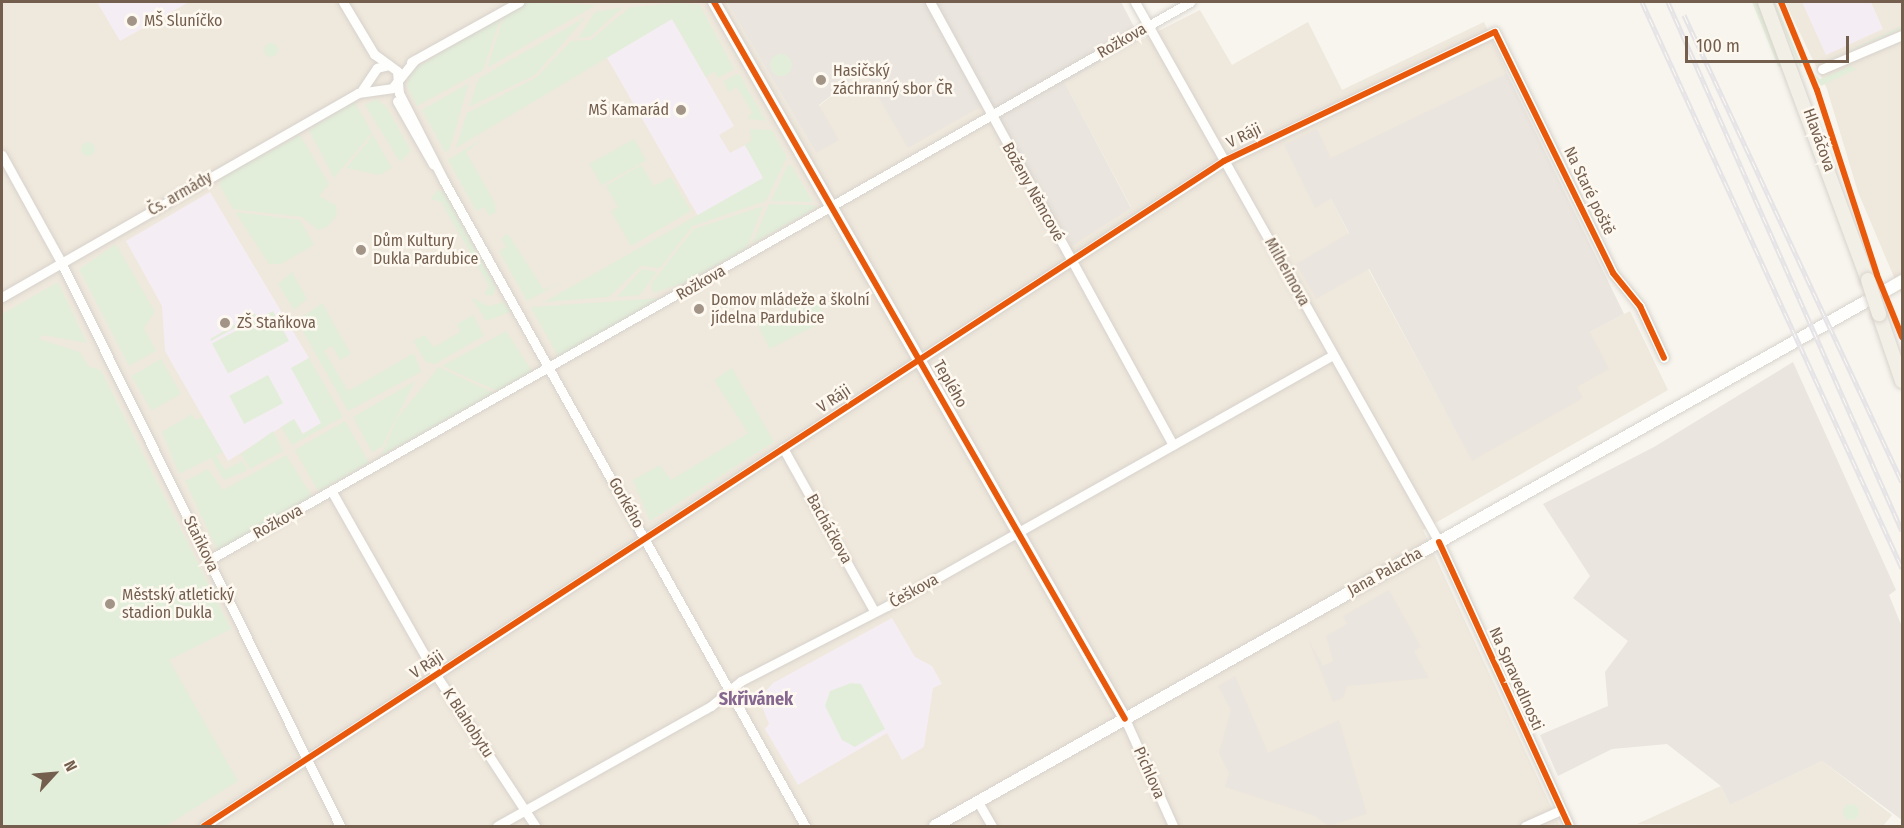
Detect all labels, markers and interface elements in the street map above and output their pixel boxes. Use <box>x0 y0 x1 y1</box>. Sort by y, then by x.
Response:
place label: MŠ Sluníčko <box>144 11 222 31</box>
marker: MŠ Sluníčko <box>125 14 139 28</box>
street label: Rožkova <box>1094 19 1150 63</box>
scale bar <box>1688 24 1852 62</box>
text: 100 m <box>1696 35 1740 57</box>
place label: Hasičský záchranný sbor ČR <box>833 61 953 99</box>
marker: Hasičský záchranný sbor ČR <box>814 73 828 87</box>
place label: MŠ Kamarád <box>588 100 669 120</box>
marker: MŠ Kamarád <box>674 103 688 117</box>
street label: Hlaváčova <box>1799 106 1839 174</box>
street label: V Ráji <box>1224 119 1264 153</box>
street label: Boženy Němcové <box>998 139 1068 245</box>
street label: Na Staré poště <box>1559 144 1619 238</box>
street label: Čs. armády <box>144 168 216 220</box>
place label: Dům Kultury Dukla Pardubice <box>373 231 478 269</box>
street label: Milheimova <box>1260 234 1314 310</box>
marker: Dům Kultury Dukla Pardubice <box>354 243 368 257</box>
street label: Rožkova <box>673 261 729 305</box>
place label: Domov mládeže a školní jídelna Pardubice <box>711 290 870 328</box>
marker: Domov mládeže a školní jídelna Pardubice <box>692 302 706 316</box>
place label: ZŠ Staňkova <box>237 313 316 333</box>
marker: ZŠ Staňkova <box>218 316 232 330</box>
street label: Teplého <box>929 357 971 411</box>
street label: V Ráji <box>814 381 854 417</box>
street label: Gorkého <box>604 474 648 532</box>
street label: Bacháčkova <box>802 491 856 567</box>
street label: Rožkova <box>250 501 306 543</box>
street label: Staňkova <box>179 513 223 575</box>
street label: Jana Palacha <box>1344 544 1426 600</box>
street label: Češkova <box>886 570 942 612</box>
place label: Městský atletický stadion Dukla <box>122 585 234 623</box>
marker: Městský atletický stadion Dukla <box>103 597 117 611</box>
street label: Na Spravedlnosti <box>1485 624 1547 734</box>
street label: V Ráji <box>407 647 447 683</box>
street label: K Blahobytu <box>438 685 498 761</box>
district label: Skřivánek <box>719 688 793 710</box>
north arrow <box>24 744 84 804</box>
street label: Pichlova <box>1129 744 1169 802</box>
text: N <box>60 757 81 774</box>

